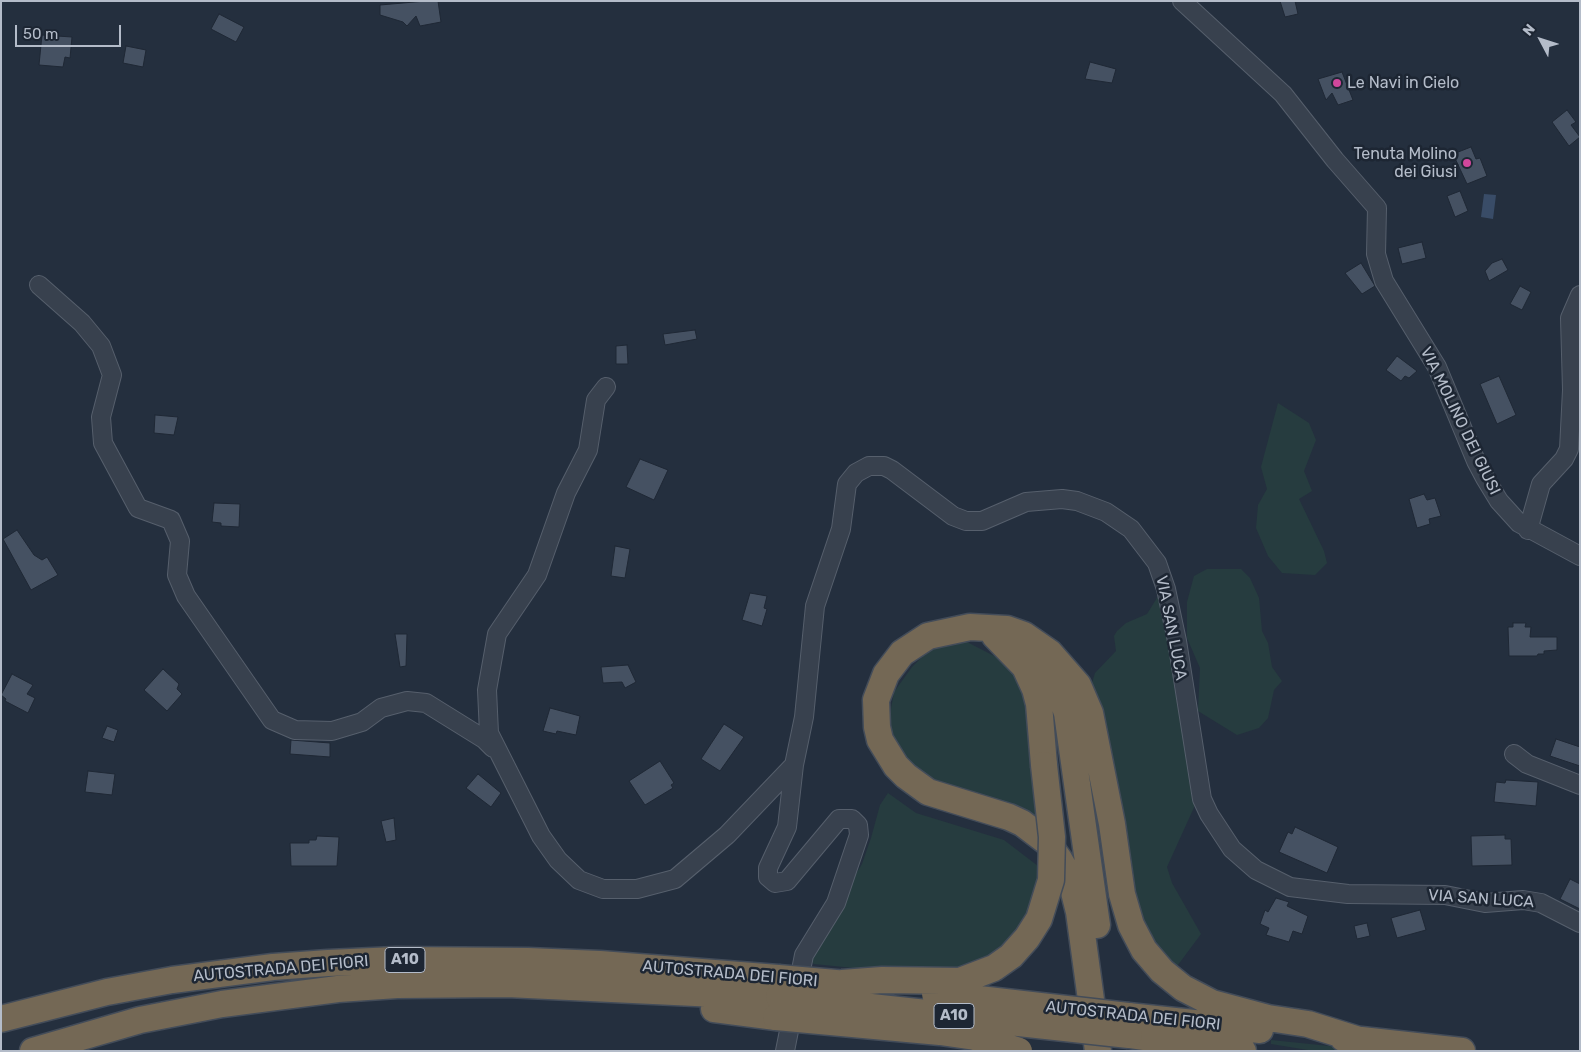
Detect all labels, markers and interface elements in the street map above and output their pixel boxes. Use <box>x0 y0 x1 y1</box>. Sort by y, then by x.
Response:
scale bar <box>18 15 124 47</box>
north arrow <box>1516 15 1566 65</box>
text: N <box>1519 21 1539 39</box>
text: 50 m <box>23 25 58 43</box>
place label: Le Navi in Cielo <box>1347 73 1459 93</box>
marker: Le Navi in Cielo <box>1331 77 1343 89</box>
place label: Tenuta Molino dei Giusi <box>1353 144 1457 182</box>
marker: Tenuta Molino dei Giusi <box>1461 157 1473 169</box>
street label: VIA MOLINO DEI GIUSI <box>1416 344 1504 498</box>
street label: VIA SAN LUCA <box>1151 574 1191 682</box>
street label: VIA SAN LUCA <box>1427 886 1535 912</box>
road number: A10 <box>385 948 425 972</box>
street label: AUTOSTRADA DEI FIORI <box>193 952 369 986</box>
street label: AUTOSTRADA DEI FIORI <box>642 957 818 991</box>
street label: AUTOSTRADA DEI FIORI <box>1045 997 1221 1035</box>
road number: A10 <box>934 1004 974 1028</box>

